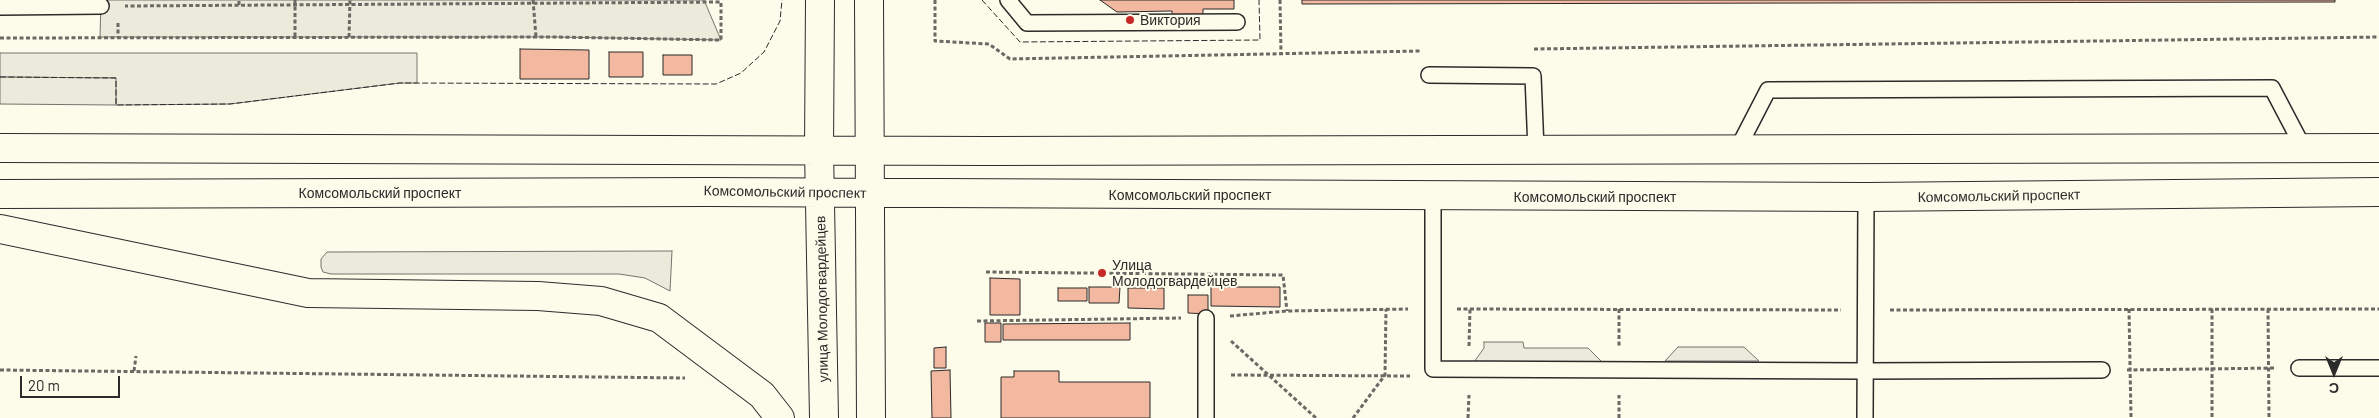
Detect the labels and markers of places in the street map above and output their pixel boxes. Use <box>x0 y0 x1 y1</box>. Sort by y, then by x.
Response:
place label: Виктория <box>1140 12 1201 28</box>
marker: Виктория <box>1124 14 1136 26</box>
place label: Улица Молодогвардейцев <box>1112 257 1238 290</box>
marker: Улица Молодогвардейцев <box>1096 267 1108 279</box>

